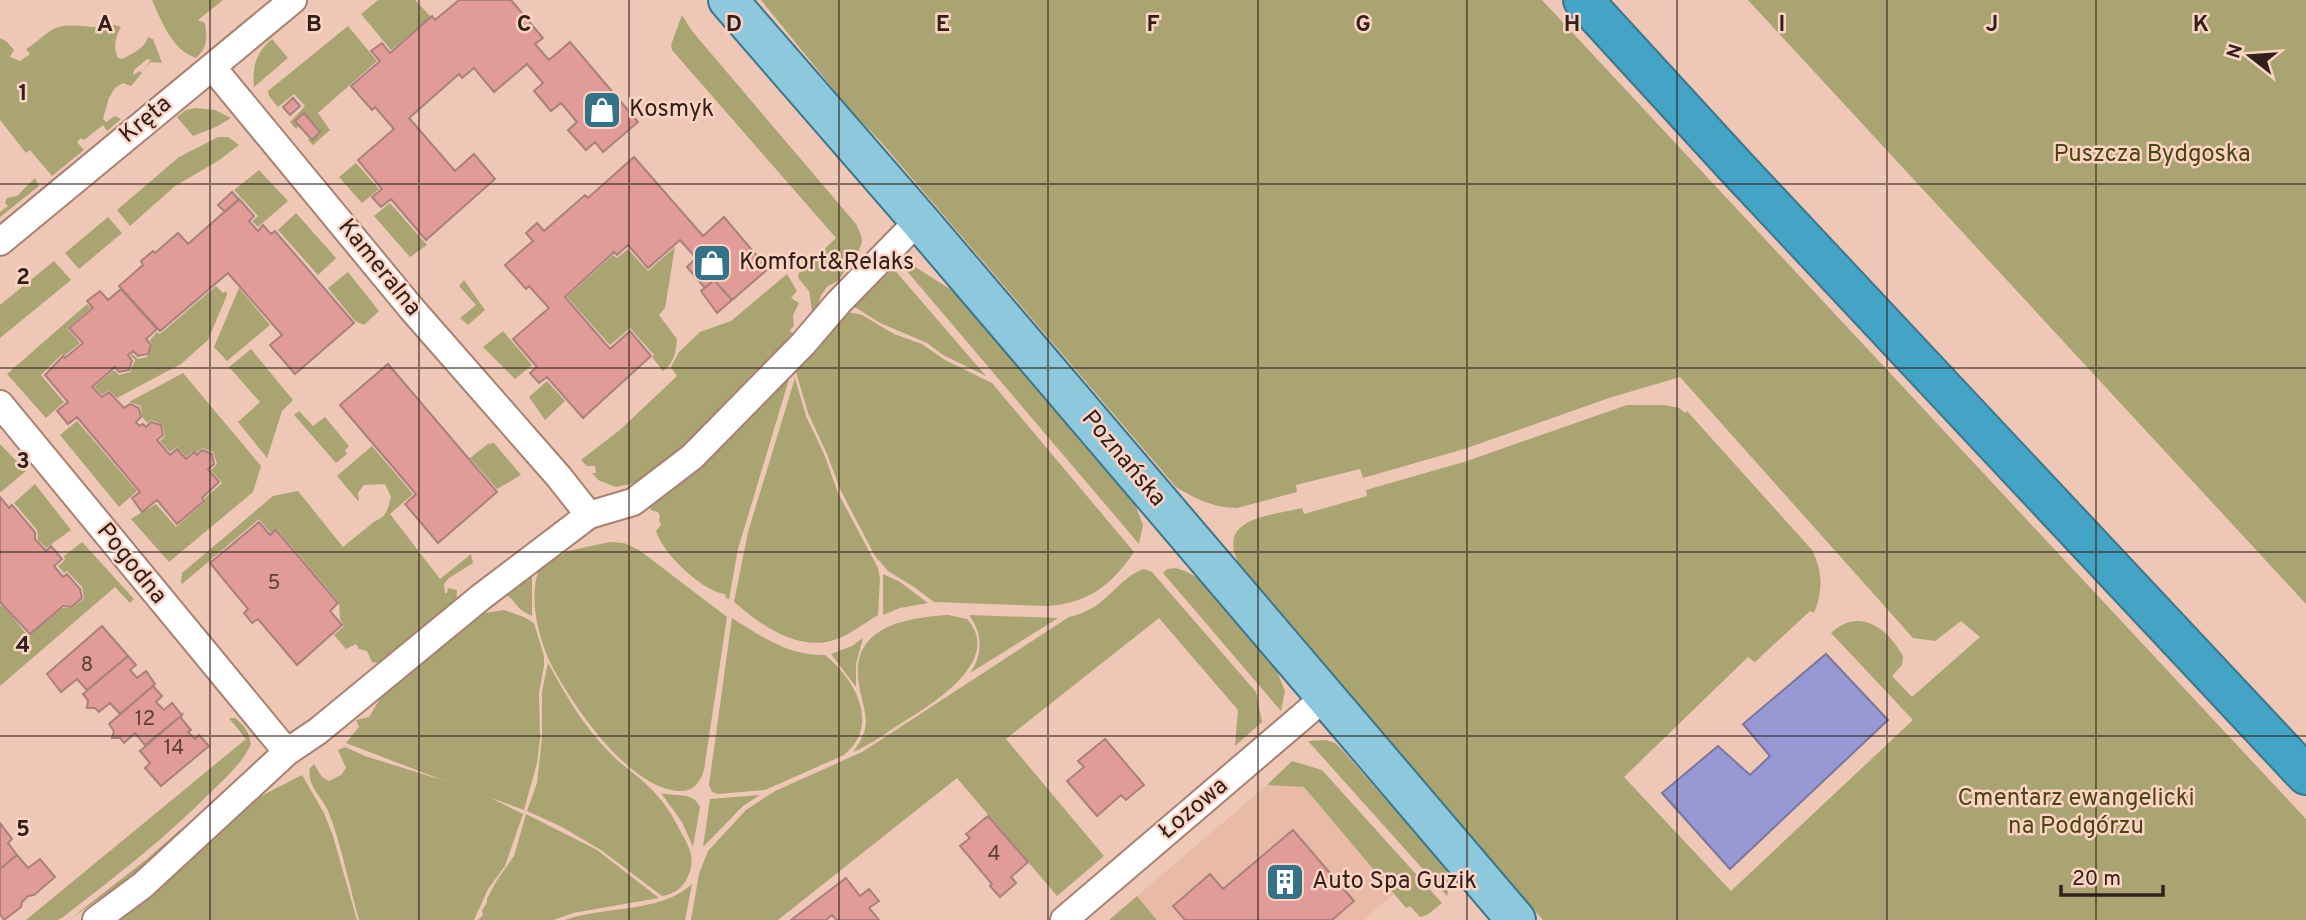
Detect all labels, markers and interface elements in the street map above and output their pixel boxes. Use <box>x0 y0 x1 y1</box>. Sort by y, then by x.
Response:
text: A <box>97 11 113 40</box>
text: B <box>306 11 322 40</box>
text: C <box>517 11 531 40</box>
text: D <box>726 11 742 40</box>
text: E <box>936 11 950 40</box>
text: F <box>1146 11 1160 40</box>
text: G <box>1355 11 1371 40</box>
text: H <box>1564 11 1580 40</box>
text: I <box>1779 11 1785 40</box>
text: J <box>1986 11 1998 40</box>
text: K <box>2193 11 2209 40</box>
north arrow <box>2215 21 2285 91</box>
text: N <box>2222 42 2249 62</box>
text: 1 <box>18 80 28 109</box>
shop icon: Kosmyk <box>581 89 623 131</box>
street label: Kręta <box>114 90 178 150</box>
place label: Kosmyk <box>629 95 714 125</box>
park label: Puszcza Bydgoska <box>2053 140 2251 170</box>
street label: Kameralna <box>331 213 427 323</box>
shop icon: Komfort&Relaks <box>691 242 733 284</box>
place label: Komfort&Relaks <box>739 248 914 278</box>
text: 2 <box>16 264 30 293</box>
street label: Poznańska <box>1074 405 1172 513</box>
text: 3 <box>16 448 30 477</box>
street label: Pogodna <box>89 517 173 611</box>
house number: 5 <box>267 570 281 597</box>
text: 4 <box>16 632 30 661</box>
house number: 8 <box>81 652 93 679</box>
house number: 12 <box>135 706 155 733</box>
house number: 14 <box>164 735 184 762</box>
street label: Łozowa <box>1153 771 1235 847</box>
park label: Cmentarz ewangelicki na Podgórzu <box>1957 784 2195 842</box>
text: 5 <box>16 816 30 845</box>
house number: 4 <box>987 841 1001 868</box>
scale bar <box>2061 853 2162 897</box>
building icon: Auto Spa Guzik <box>1264 861 1306 903</box>
text: 20 m <box>2072 866 2121 893</box>
place label: Auto Spa Guzik <box>1312 867 1477 897</box>

